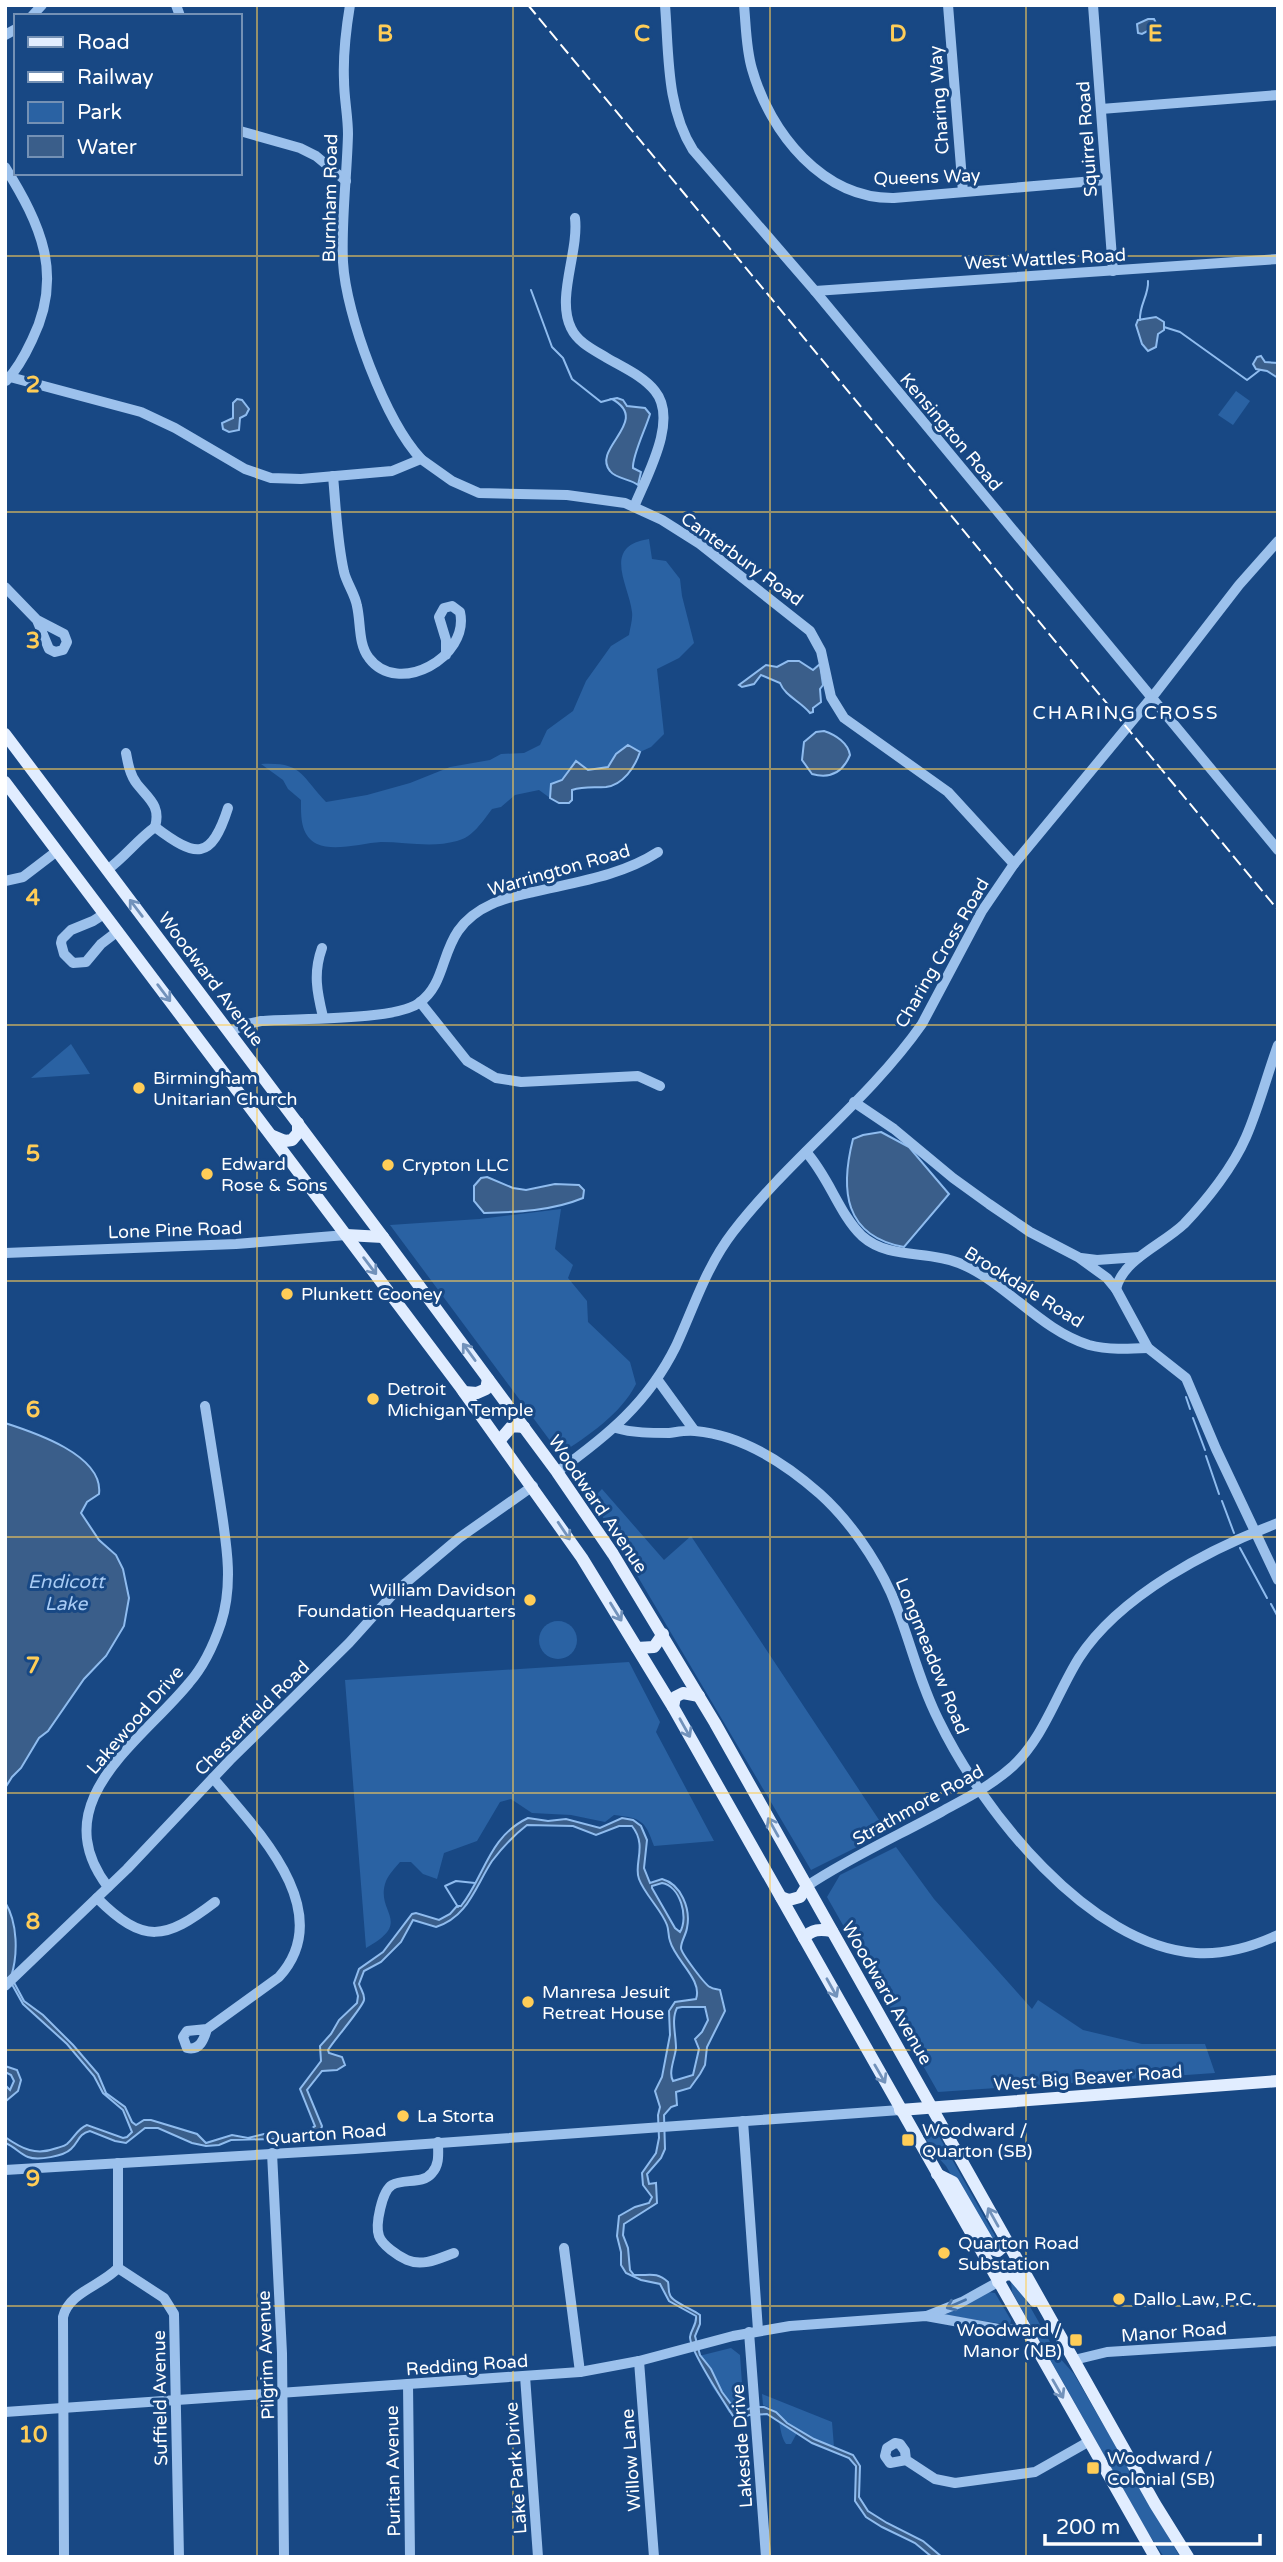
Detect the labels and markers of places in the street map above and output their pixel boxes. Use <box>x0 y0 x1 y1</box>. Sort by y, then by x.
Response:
place label: Birmingham Unitarian Church <box>153 1067 297 1110</box>
marker: Birmingham Unitarian Church <box>131 1080 147 1096</box>
place label: Edward Rose & Sons <box>221 1153 328 1196</box>
place label: Crypton LLC <box>402 1154 509 1176</box>
marker: Crypton LLC <box>380 1157 396 1173</box>
marker: Edward Rose & Sons <box>199 1166 215 1182</box>
place label: Plunkett Cooney <box>301 1283 443 1305</box>
marker: Plunkett Cooney <box>279 1286 295 1302</box>
place label: Detroit Michigan Temple <box>387 1378 533 1421</box>
marker: Detroit Michigan Temple <box>365 1391 381 1407</box>
place label: William Davidson Foundation Headquarters <box>297 1579 516 1622</box>
marker: William Davidson Foundation Headquarters <box>522 1592 538 1608</box>
place label: Manresa Jesuit Retreat House <box>542 1981 670 2024</box>
marker: Manresa Jesuit Retreat House <box>520 1994 536 2010</box>
place label: La Storta <box>417 2105 494 2127</box>
marker: La Storta <box>395 2108 411 2124</box>
place label: Woodward / Quarton (SB) <box>922 2119 1032 2162</box>
marker: Woodward / Quarton (SB) <box>900 2132 916 2148</box>
place label: Quarton Road Substation <box>958 2232 1079 2275</box>
marker: Quarton Road Substation <box>936 2245 952 2261</box>
place label: Dallo Law, P.C. <box>1133 2288 1256 2310</box>
marker: Dallo Law, P.C. <box>1111 2291 1127 2307</box>
place label: Woodward / Manor (NB) <box>956 2319 1062 2362</box>
marker: Woodward / Manor (NB) <box>1068 2332 1084 2348</box>
place label: Woodward / Colonial (SB) <box>1107 2447 1215 2490</box>
marker: Woodward / Colonial (SB) <box>1085 2460 1101 2476</box>

